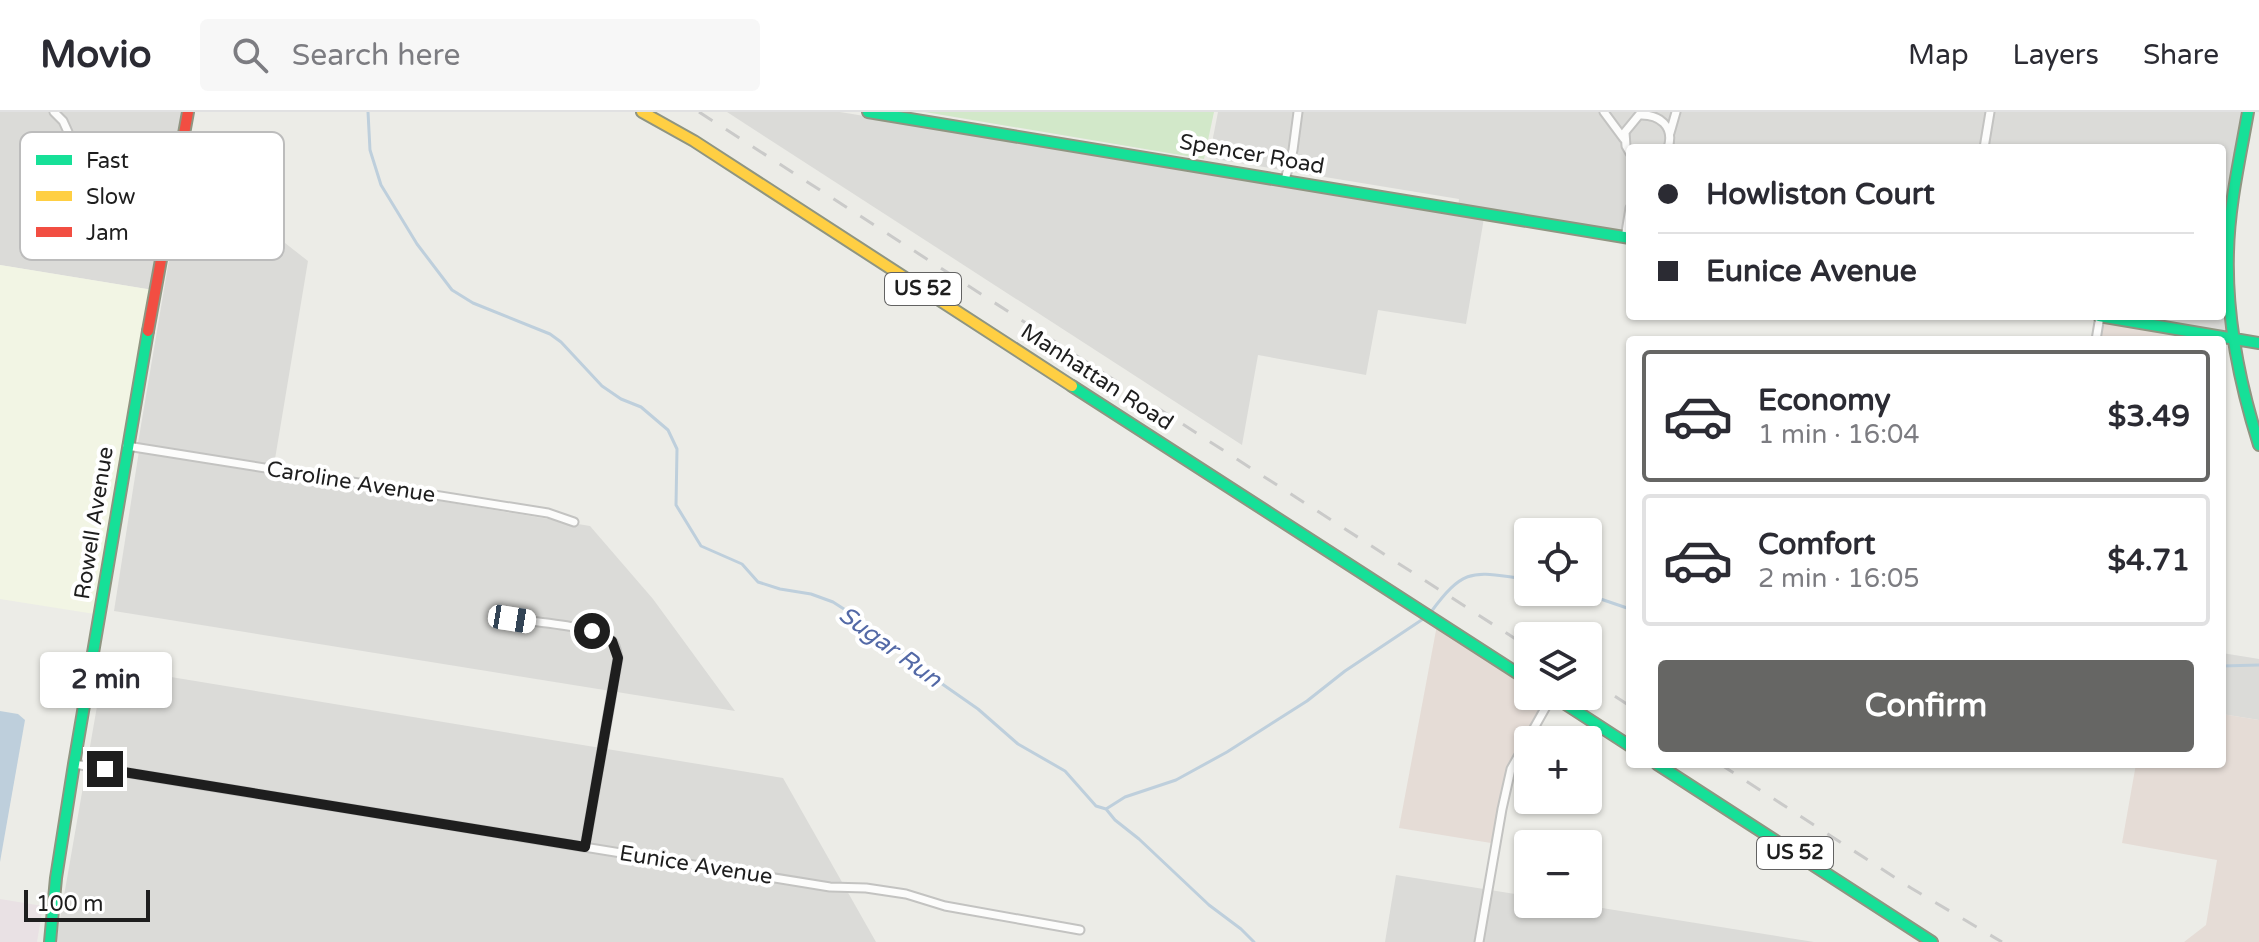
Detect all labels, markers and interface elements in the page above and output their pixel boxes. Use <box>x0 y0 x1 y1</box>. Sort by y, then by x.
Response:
search box <box>200 19 760 91</box>
text: Movio <box>40 32 152 78</box>
icon: search <box>228 33 272 77</box>
text: Search here <box>292 37 460 74</box>
text: Map <box>1908 38 1969 72</box>
text: Layers <box>2013 38 2099 72</box>
text: Share <box>2143 38 2219 72</box>
street label: Spencer Road <box>1178 128 1326 180</box>
legend <box>20 132 284 260</box>
text: Fast <box>86 148 129 174</box>
text: Howliston Court <box>1706 176 1935 213</box>
text: Slow <box>86 184 136 210</box>
text: Jam <box>86 220 129 246</box>
text: Eunice Avenue <box>1706 253 1917 290</box>
road number: US 52 <box>885 273 961 305</box>
street label: Manhattan Road <box>1016 318 1178 436</box>
icon: car <box>1662 380 1734 452</box>
text: Economy <box>1758 382 1891 419</box>
text: $3.49 <box>2108 398 2190 435</box>
text: 1 min · 16:04 <box>1758 419 1920 450</box>
street label: Rowell Avenue <box>69 445 119 601</box>
street label: Caroline Avenue <box>265 456 437 508</box>
map controls <box>1514 518 1602 918</box>
button: locate <box>1514 518 1602 606</box>
icon: car <box>1662 524 1734 596</box>
text: Comfort <box>1758 526 1876 563</box>
text: $4.71 <box>2108 542 2190 579</box>
text: 2 min · 16:05 <box>1758 563 1920 594</box>
water label: Sugar Run <box>833 600 948 695</box>
car <box>486 603 538 635</box>
route start <box>574 613 610 649</box>
button: layers <box>1514 622 1602 710</box>
callout: 2 min <box>39 653 171 709</box>
button: Confirm <box>1658 660 2194 752</box>
text: 2 min <box>71 664 141 695</box>
button: + <box>1514 726 1602 814</box>
route end <box>87 751 123 787</box>
button: − <box>1514 830 1602 918</box>
road number: US 52 <box>1757 837 1833 869</box>
street label: Eunice Avenue <box>618 840 774 890</box>
scale bar <box>24 886 150 922</box>
text: 100 m <box>36 891 103 917</box>

